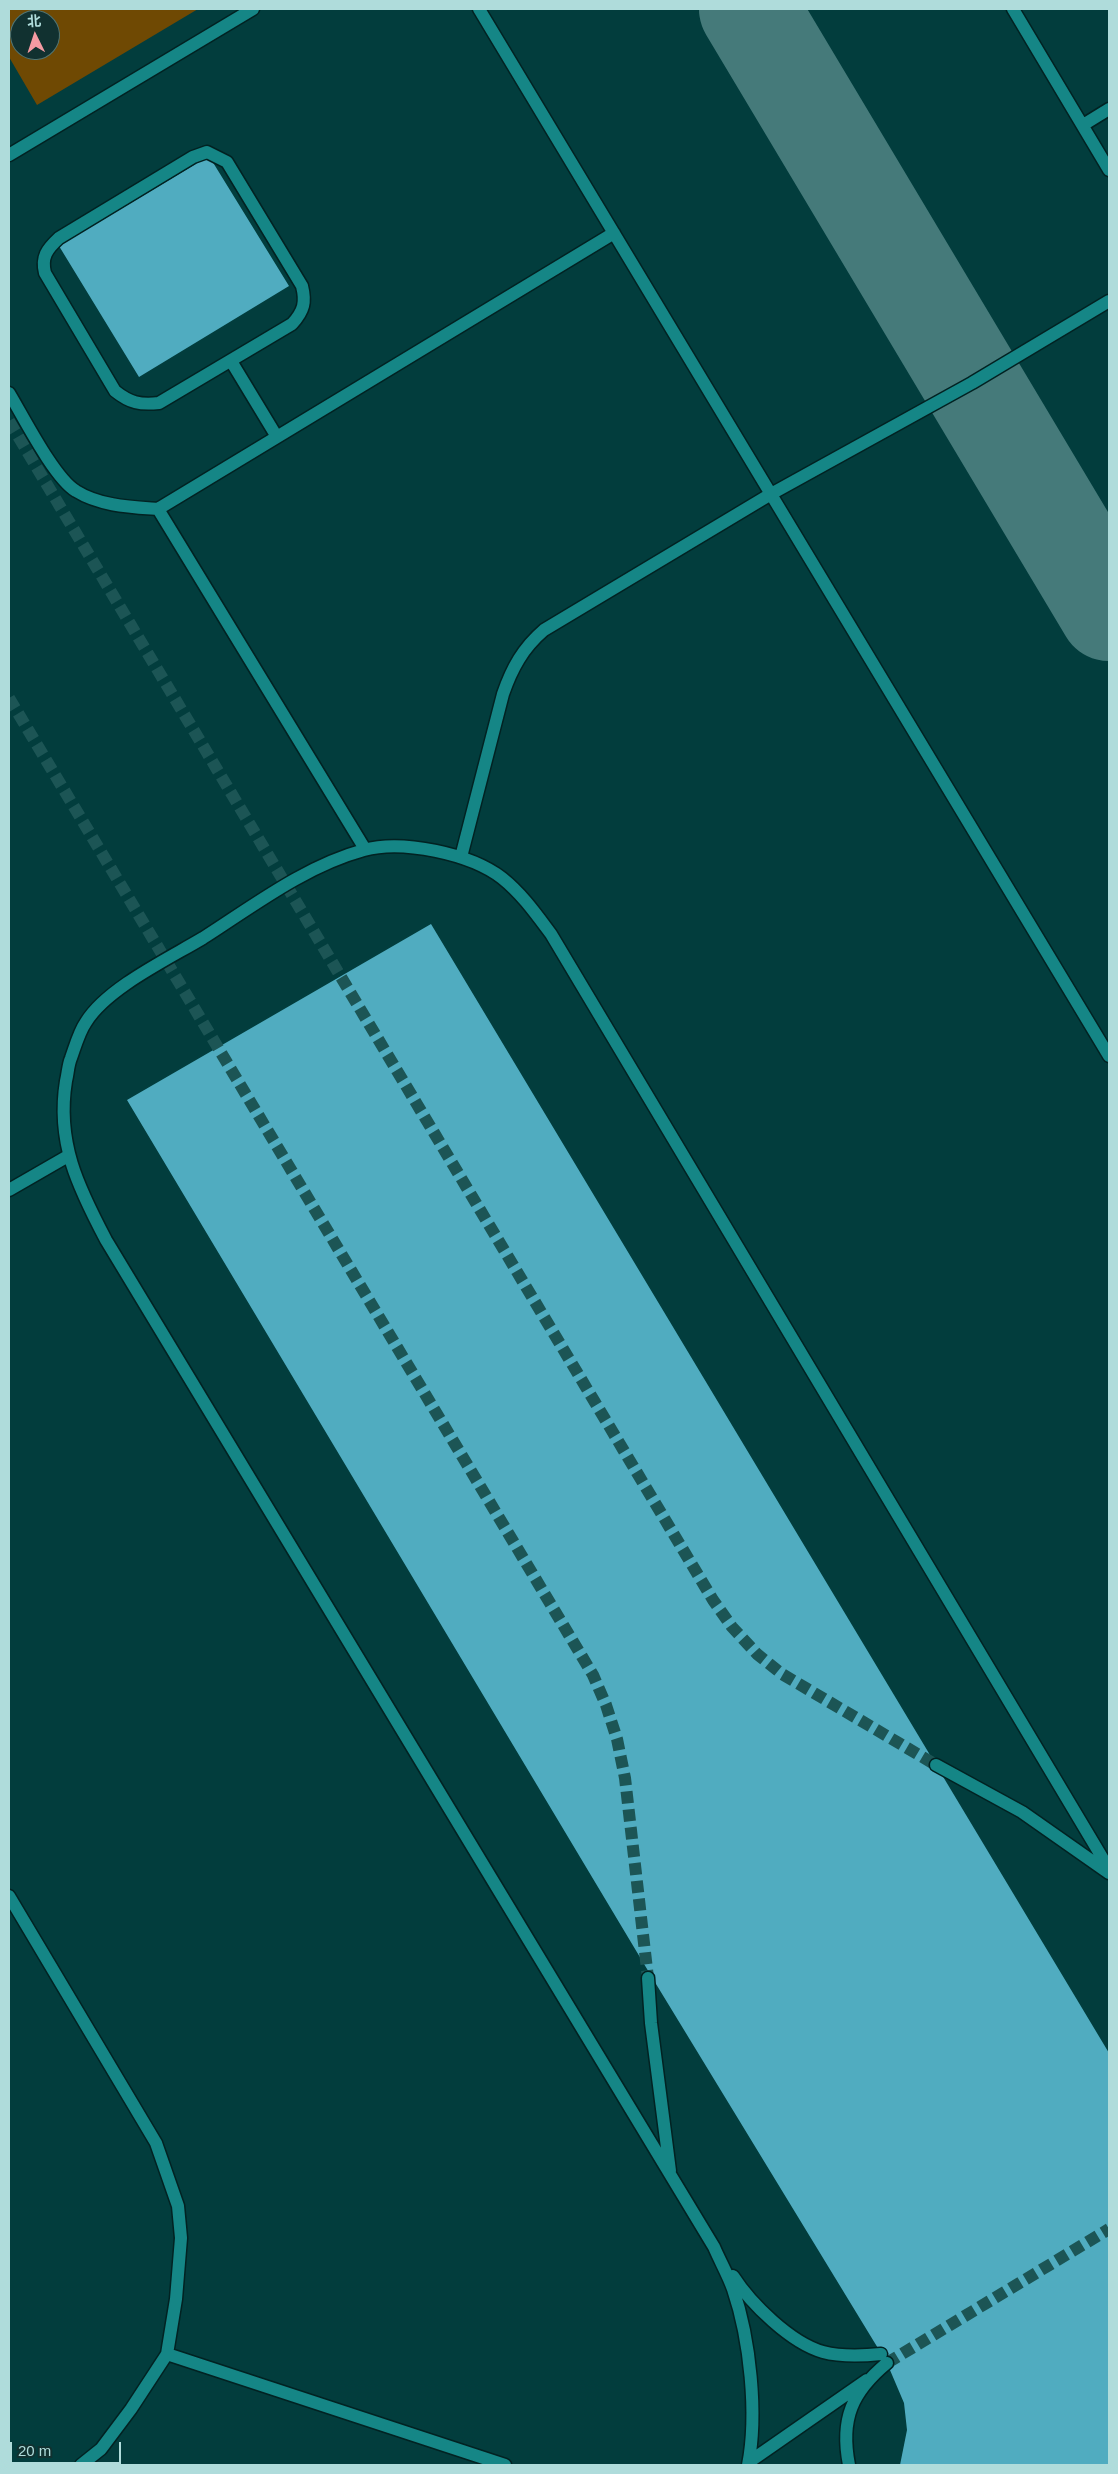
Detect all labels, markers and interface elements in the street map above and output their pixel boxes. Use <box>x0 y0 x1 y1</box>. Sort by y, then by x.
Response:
north arrow <box>10 10 60 60</box>
text: 北 <box>26 13 42 30</box>
scale bar <box>12 2432 124 2464</box>
text: 20 m <box>18 2442 51 2459</box>

